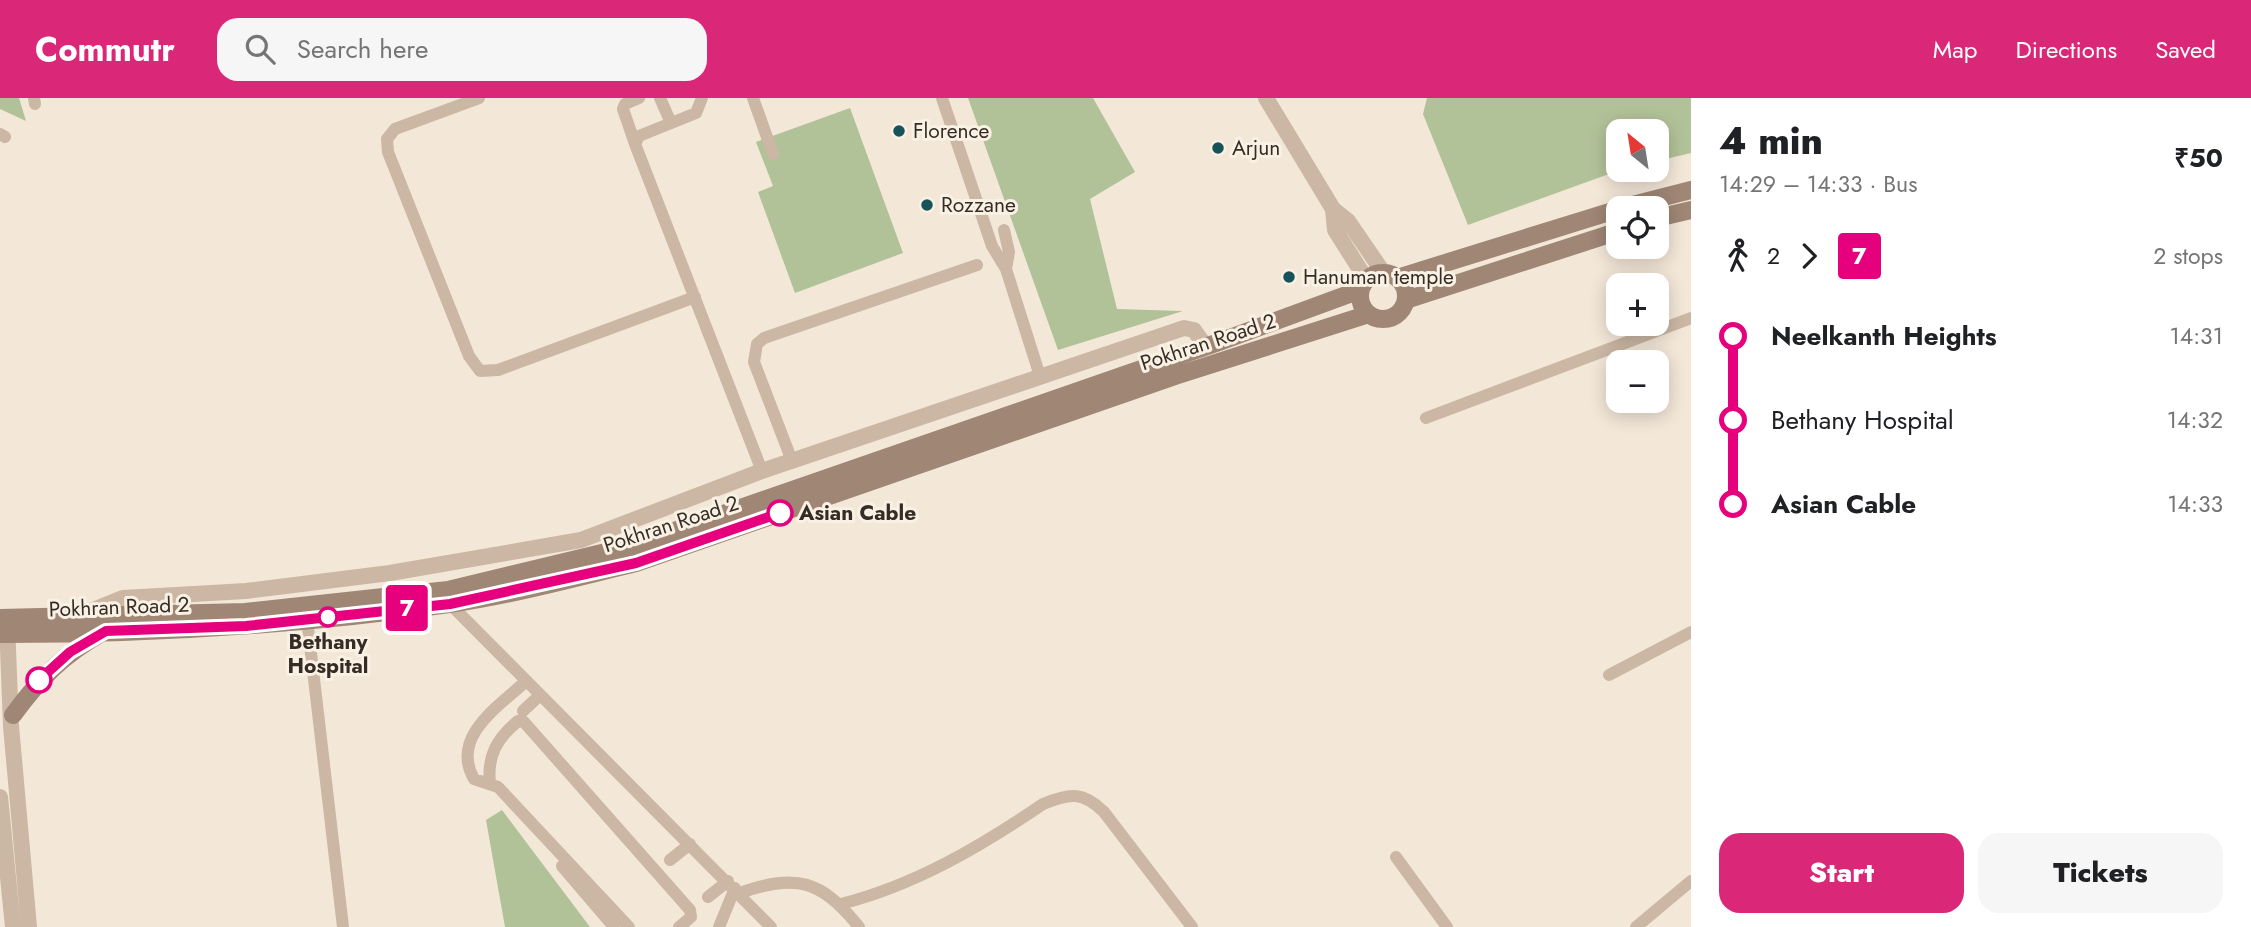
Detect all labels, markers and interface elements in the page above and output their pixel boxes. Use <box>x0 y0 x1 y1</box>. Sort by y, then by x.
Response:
search box <box>217 18 707 81</box>
text: Commutr <box>35 26 175 73</box>
icon: search <box>241 30 279 68</box>
text: Search here <box>297 30 428 68</box>
text: Map <box>1933 32 1978 67</box>
text: Directions <box>2016 32 2117 67</box>
text: Saved <box>2155 32 2216 67</box>
text: 4 min <box>1719 113 1823 168</box>
place label: Florence <box>913 116 990 146</box>
north arrow <box>1606 119 1670 182</box>
map controls <box>1606 119 1669 413</box>
marker: Florence <box>891 123 907 139</box>
place label: Arjun <box>1232 133 1280 163</box>
text: ₹50 <box>2174 139 2223 177</box>
marker: Arjun <box>1210 140 1226 156</box>
text: 14:29 – 14:33 · Bus <box>1719 167 1917 201</box>
place label: Rozzane <box>941 190 1016 220</box>
button: locate <box>1606 196 1669 259</box>
marker: Rozzane <box>919 197 935 213</box>
icon: walk <box>1719 237 1757 275</box>
icon: forward <box>1790 237 1828 275</box>
text: 7 <box>1852 238 1867 273</box>
text: 2 <box>1767 239 1780 273</box>
text: 2 stops <box>2153 239 2223 273</box>
place label: Hanuman temple <box>1303 262 1454 292</box>
marker: Hanuman temple <box>1281 269 1297 285</box>
button: + <box>1606 273 1669 336</box>
street label: Pokhran Road 2 <box>1136 306 1280 378</box>
text: Neelkanth Heights <box>1771 317 1997 355</box>
text: 14:31 <box>2169 319 2223 353</box>
button: − <box>1606 350 1669 413</box>
text: Bethany Hospital <box>1771 401 1954 439</box>
text: 14:32 <box>2167 403 2223 437</box>
text: Asian Cable <box>1771 485 1916 523</box>
text: 14:33 <box>2167 487 2223 521</box>
street label: Pokhran Road 2 <box>599 488 743 560</box>
place label: Asian Cable <box>798 498 916 528</box>
marker: Asian Cable <box>767 500 793 526</box>
line badge: 7 <box>384 585 430 631</box>
street label: Pokhran Road 2 <box>48 590 190 624</box>
text: 7 <box>400 590 414 625</box>
marker: Bethany Hospital <box>318 607 338 627</box>
place label: Bethany Hospital <box>288 627 368 681</box>
unlabelled marker <box>26 667 52 693</box>
button: Start <box>1719 833 1964 913</box>
button: Tickets <box>1978 833 2223 913</box>

